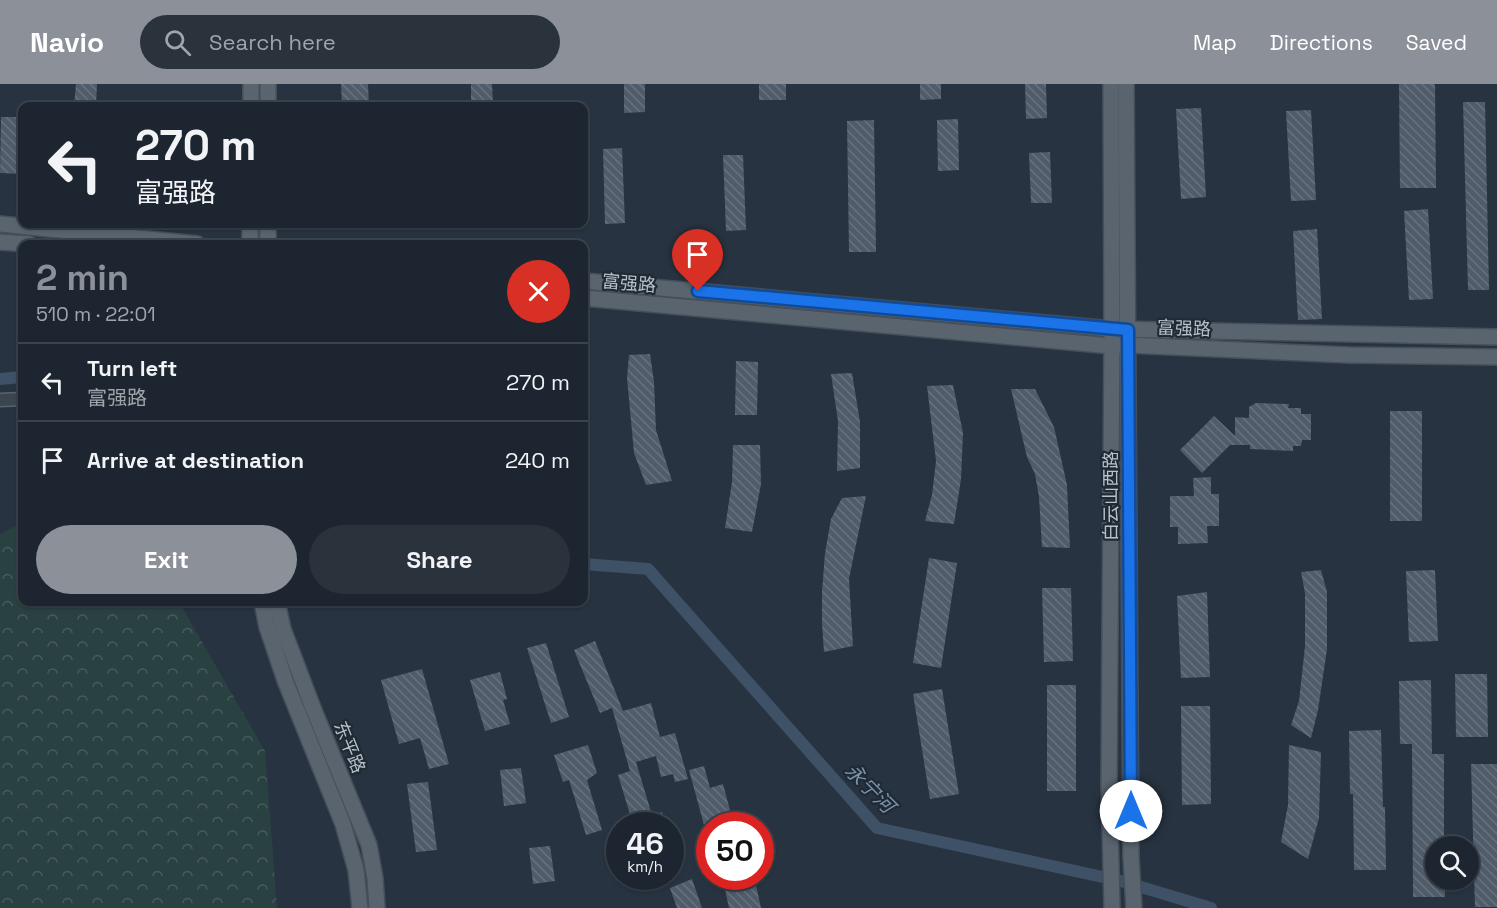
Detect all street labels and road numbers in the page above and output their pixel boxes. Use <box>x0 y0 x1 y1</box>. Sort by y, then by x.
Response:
street label: 富强路 <box>601 269 657 297</box>
street label: 富强路 <box>1157 316 1211 340</box>
street label: 白云山西路 <box>1099 451 1122 541</box>
street label: 东平路 <box>329 718 371 776</box>

